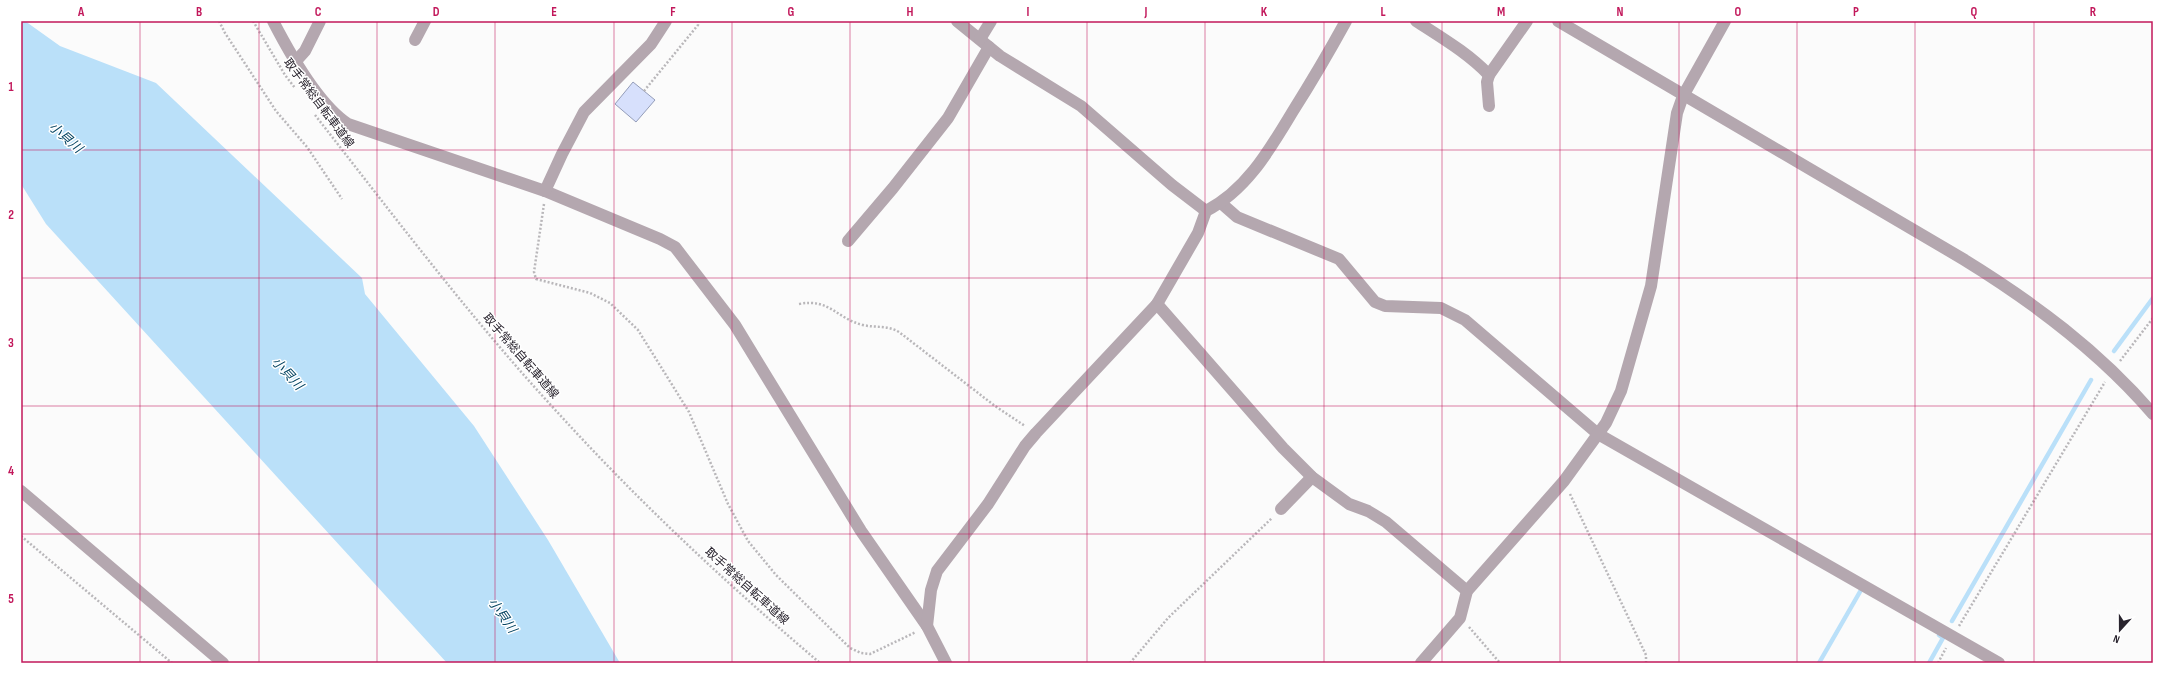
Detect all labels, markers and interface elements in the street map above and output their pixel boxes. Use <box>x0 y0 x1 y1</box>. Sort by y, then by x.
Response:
text: A <box>77 4 85 20</box>
text: B <box>196 4 202 20</box>
text: C <box>315 4 322 20</box>
text: D <box>433 4 440 20</box>
text: E <box>551 4 557 20</box>
text: F <box>670 4 676 20</box>
text: G <box>788 4 795 20</box>
text: H <box>907 4 914 20</box>
text: I <box>1027 4 1030 20</box>
text: J <box>1144 4 1148 20</box>
text: K <box>1261 4 1268 20</box>
text: L <box>1380 4 1386 20</box>
text: M <box>1497 4 1505 20</box>
text: N <box>1617 4 1624 20</box>
text: O <box>1735 4 1742 20</box>
text: P <box>1853 4 1859 20</box>
text: Q <box>1971 4 1978 20</box>
text: R <box>2090 4 2097 20</box>
street label: 取手常総自転車道線 <box>280 56 357 151</box>
text: 1 <box>8 79 14 95</box>
water label: 小貝川 <box>45 119 87 158</box>
text: 2 <box>8 207 14 223</box>
street label: 取手常総自転車道線 <box>480 311 562 402</box>
text: 3 <box>8 335 14 351</box>
water label: 小貝川 <box>268 354 308 395</box>
text: 4 <box>8 463 14 479</box>
street label: 取手常総自転車道線 <box>702 545 792 628</box>
text: 5 <box>8 591 14 607</box>
water label: 小貝川 <box>484 595 521 638</box>
north arrow <box>2100 610 2140 650</box>
text: N <box>2111 632 2122 646</box>

